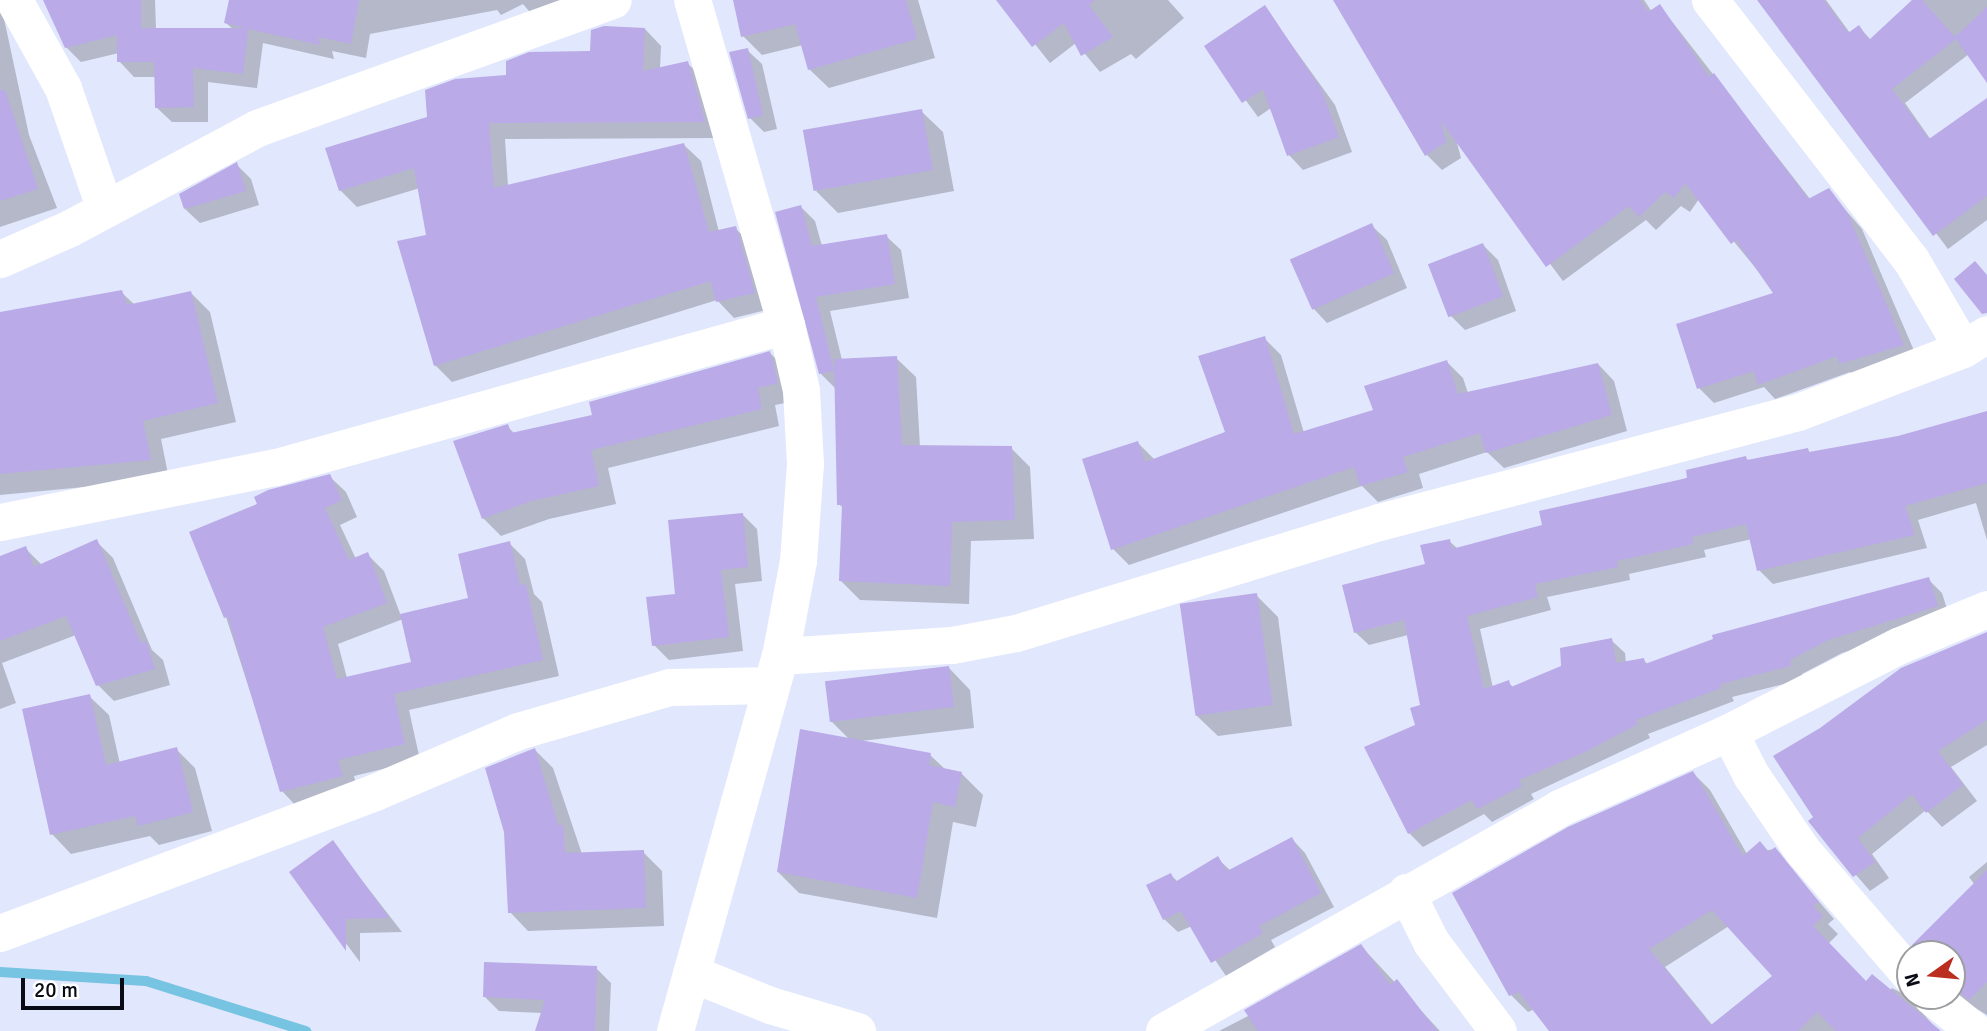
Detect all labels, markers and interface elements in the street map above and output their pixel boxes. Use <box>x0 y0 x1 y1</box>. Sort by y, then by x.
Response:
north arrow <box>1896 940 1966 1010</box>
scale bar <box>24 964 128 1008</box>
text: N <box>1899 970 1926 989</box>
text: 20 m <box>34 977 78 1003</box>

